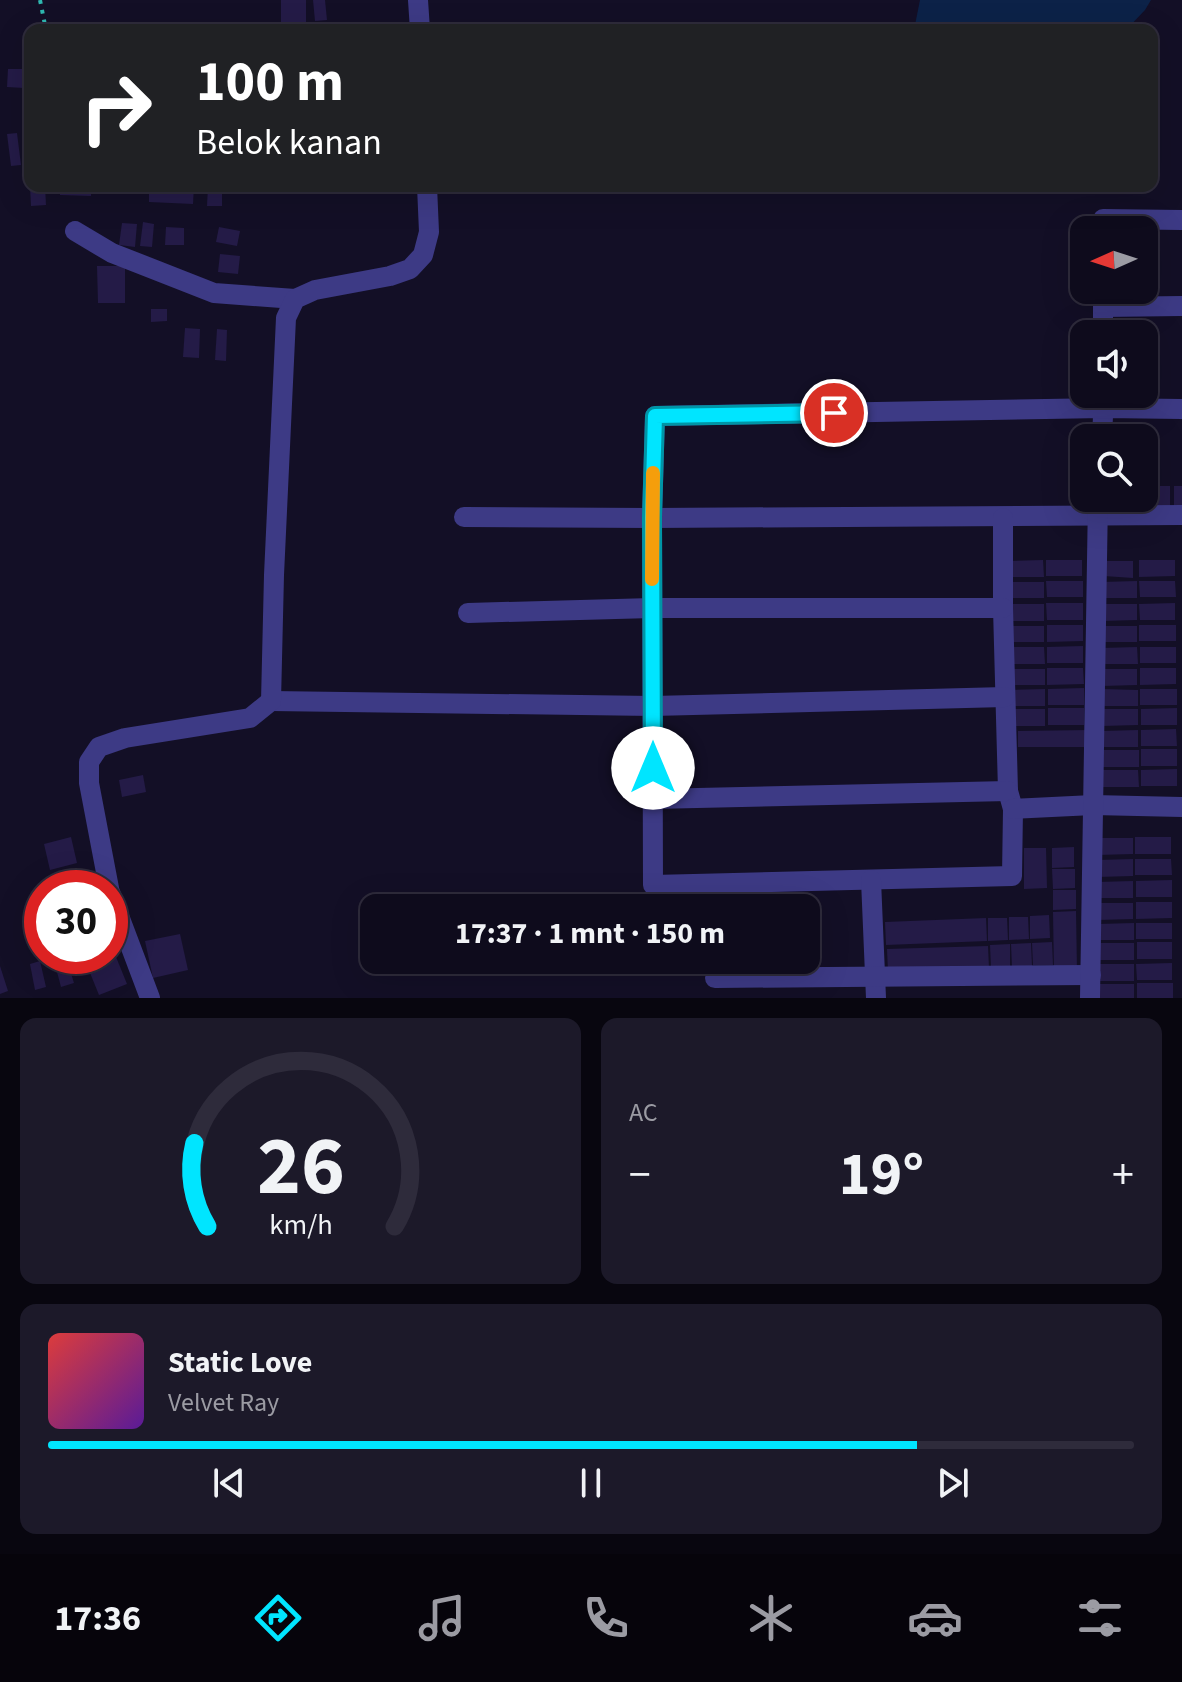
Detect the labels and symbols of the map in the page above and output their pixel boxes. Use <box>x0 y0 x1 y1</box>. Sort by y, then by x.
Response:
north arrow <box>1070 216 1158 304</box>
pin <box>800 379 868 447</box>
position arrow <box>611 726 695 810</box>
speed limit sign: 30 <box>24 870 128 974</box>

